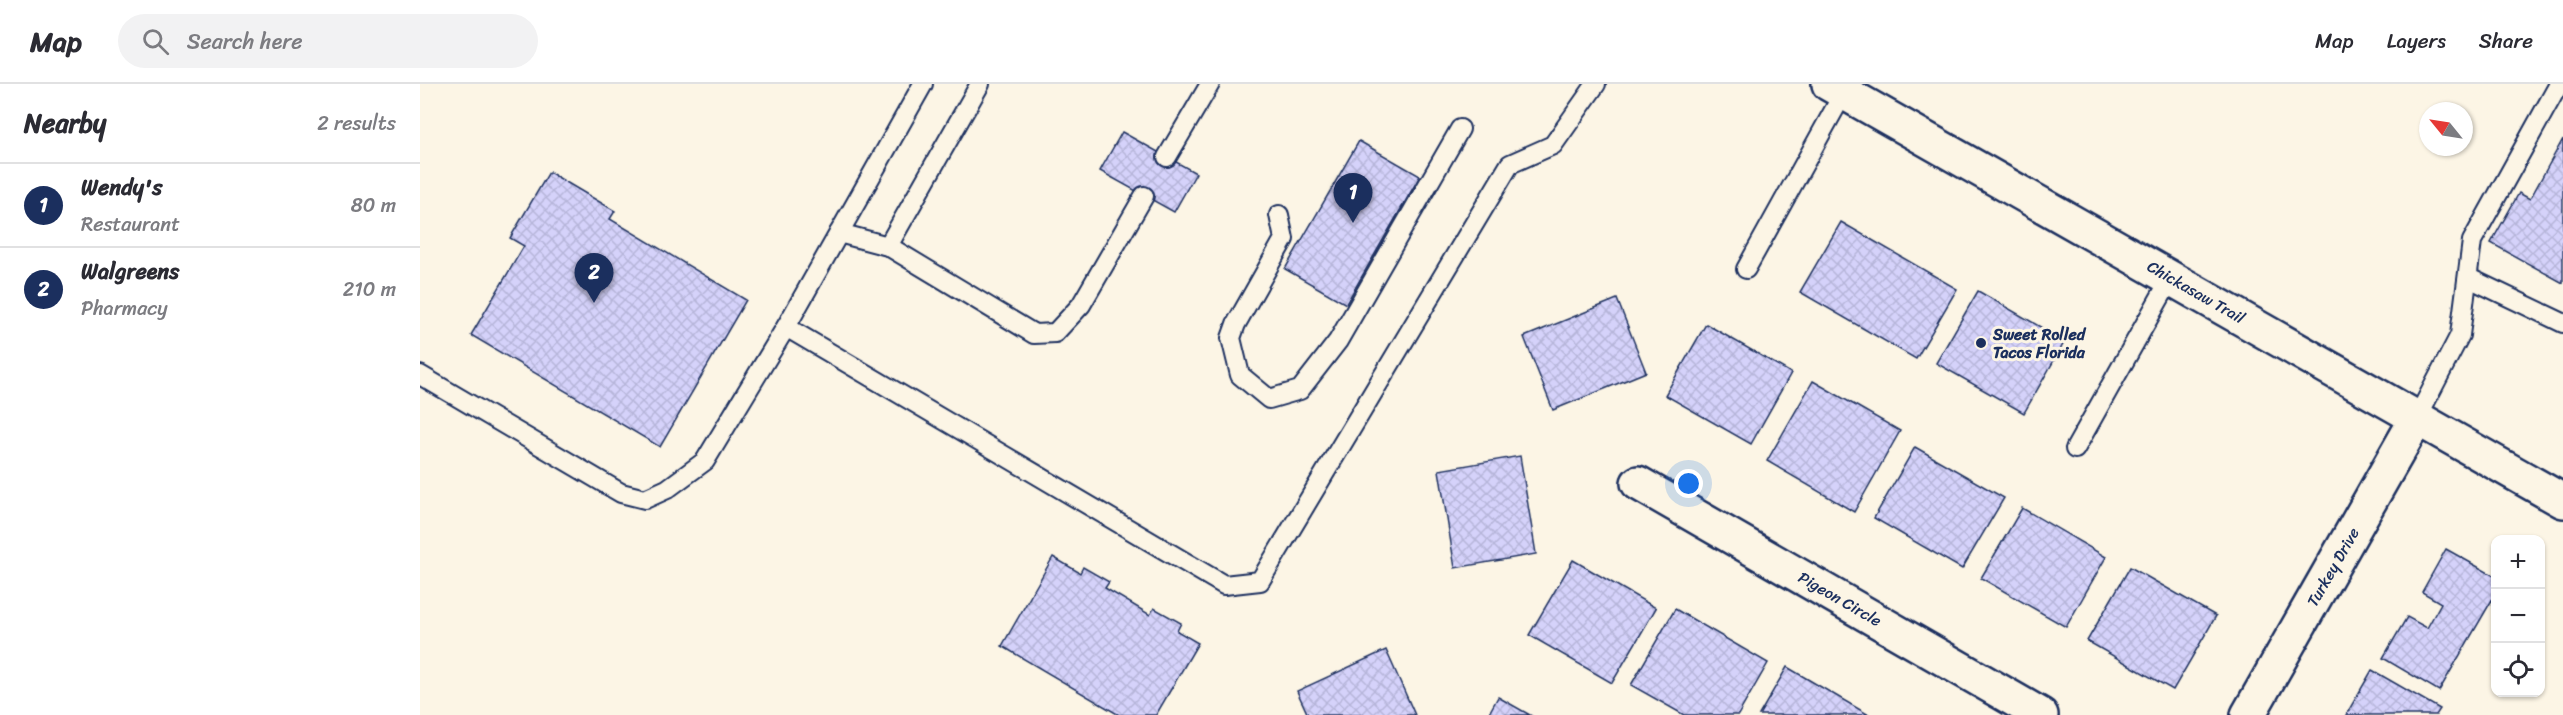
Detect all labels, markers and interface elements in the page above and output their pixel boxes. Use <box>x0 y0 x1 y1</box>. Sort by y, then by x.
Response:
search box <box>118 14 538 68</box>
text: Map <box>30 17 82 66</box>
text: Search here <box>187 22 303 61</box>
text: Map <box>2315 22 2354 60</box>
text: Layers <box>2387 22 2446 60</box>
text: Share <box>2479 22 2533 60</box>
icon: search <box>139 25 172 58</box>
text: Nearby <box>24 100 106 146</box>
north arrow <box>2419 102 2473 156</box>
text: 2 results <box>317 106 396 141</box>
text: Wendy's <box>81 168 162 207</box>
pin: 1 <box>1334 174 1372 223</box>
text: 1 <box>39 188 48 223</box>
text: 80 m <box>351 188 396 223</box>
text: Restaurant <box>81 207 180 242</box>
text: Walgreens <box>81 252 179 291</box>
street label: Chickasaw Trail <box>2141 252 2251 332</box>
pin: 2 <box>574 254 614 303</box>
text: 2 <box>38 272 49 307</box>
text: 210 m <box>343 272 396 307</box>
text: Pharmacy <box>81 291 168 326</box>
place label: Sweet Rolled Tacos Florida <box>1992 320 2087 367</box>
marker: Sweet Rolled Tacos Florida <box>1974 336 1988 350</box>
your location <box>1674 469 1703 498</box>
street label: Turkey Drive <box>2298 522 2368 612</box>
map controls <box>2491 535 2545 697</box>
button: + <box>2491 535 2545 589</box>
street label: Pigeon Circle <box>1793 563 1887 635</box>
button: − <box>2491 589 2545 643</box>
button: locate <box>2491 643 2545 697</box>

